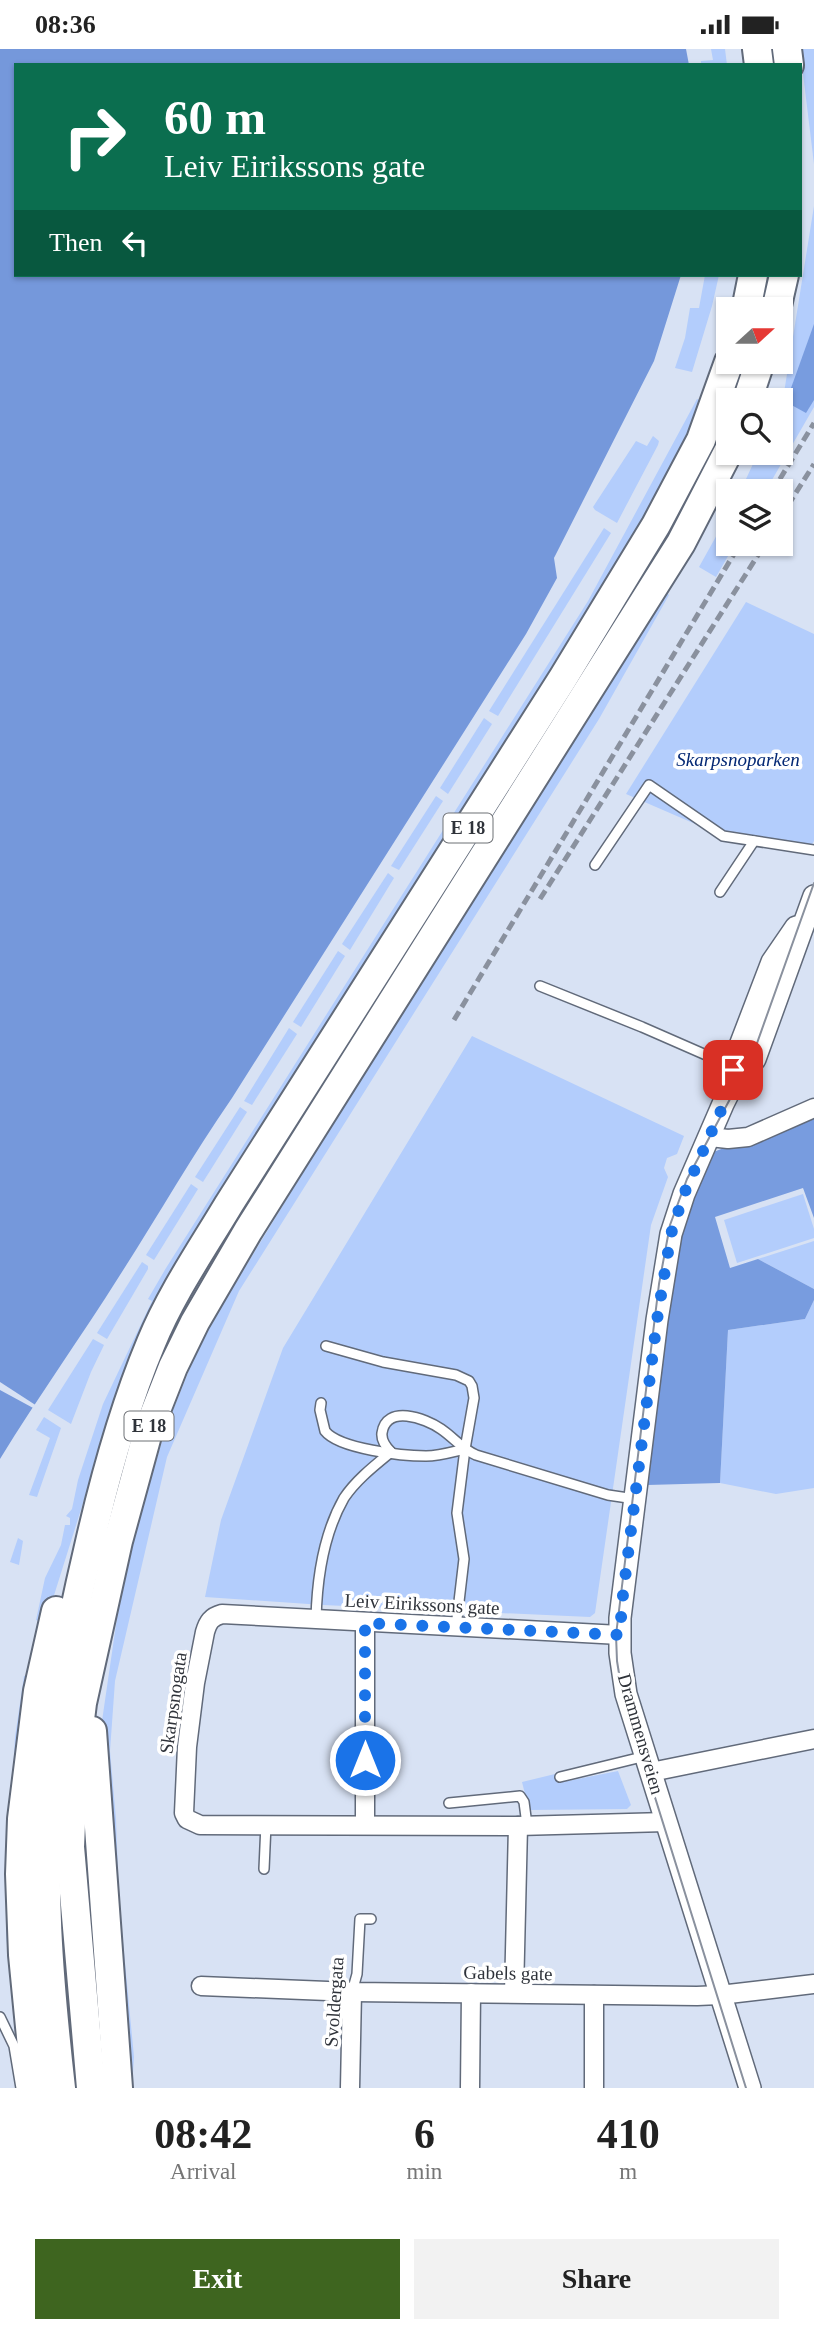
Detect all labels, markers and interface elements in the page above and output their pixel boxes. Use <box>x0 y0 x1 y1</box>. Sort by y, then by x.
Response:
text: 08:36 <box>35 10 96 39</box>
text: 60 m <box>164 90 266 145</box>
icon: right <box>49 91 140 182</box>
text: Leiv Eirikssons gate <box>164 148 425 184</box>
icon: left <box>116 224 154 262</box>
text: Then <box>49 228 102 257</box>
north arrow <box>716 297 793 375</box>
map controls <box>716 297 793 556</box>
button: search <box>716 388 793 465</box>
button: layers <box>716 479 793 556</box>
park label: Skarpsnoparken <box>676 749 800 770</box>
road number: E 18 <box>444 813 492 843</box>
pin <box>703 1040 763 1100</box>
icon: arrive <box>714 1051 752 1089</box>
road number: E 18 <box>124 1411 174 1441</box>
street label: Leiv Eirikssons gate <box>344 1589 500 1619</box>
street label: Skarpsnogata <box>155 1650 191 1755</box>
street label: Drammensveien <box>614 1671 668 1797</box>
position arrow <box>328 1723 402 1797</box>
street label: Svoldergata <box>320 1956 348 2048</box>
street label: Gabels gate <box>463 1962 553 1984</box>
text: 08:42 <box>154 2111 252 2157</box>
text: 6 <box>414 2111 435 2157</box>
text: 410 <box>597 2111 660 2157</box>
text: Arrival <box>170 2159 237 2184</box>
text: min <box>407 2159 442 2184</box>
text: m <box>619 2159 637 2184</box>
button: Exit <box>35 2239 400 2319</box>
button: Share <box>414 2239 779 2319</box>

